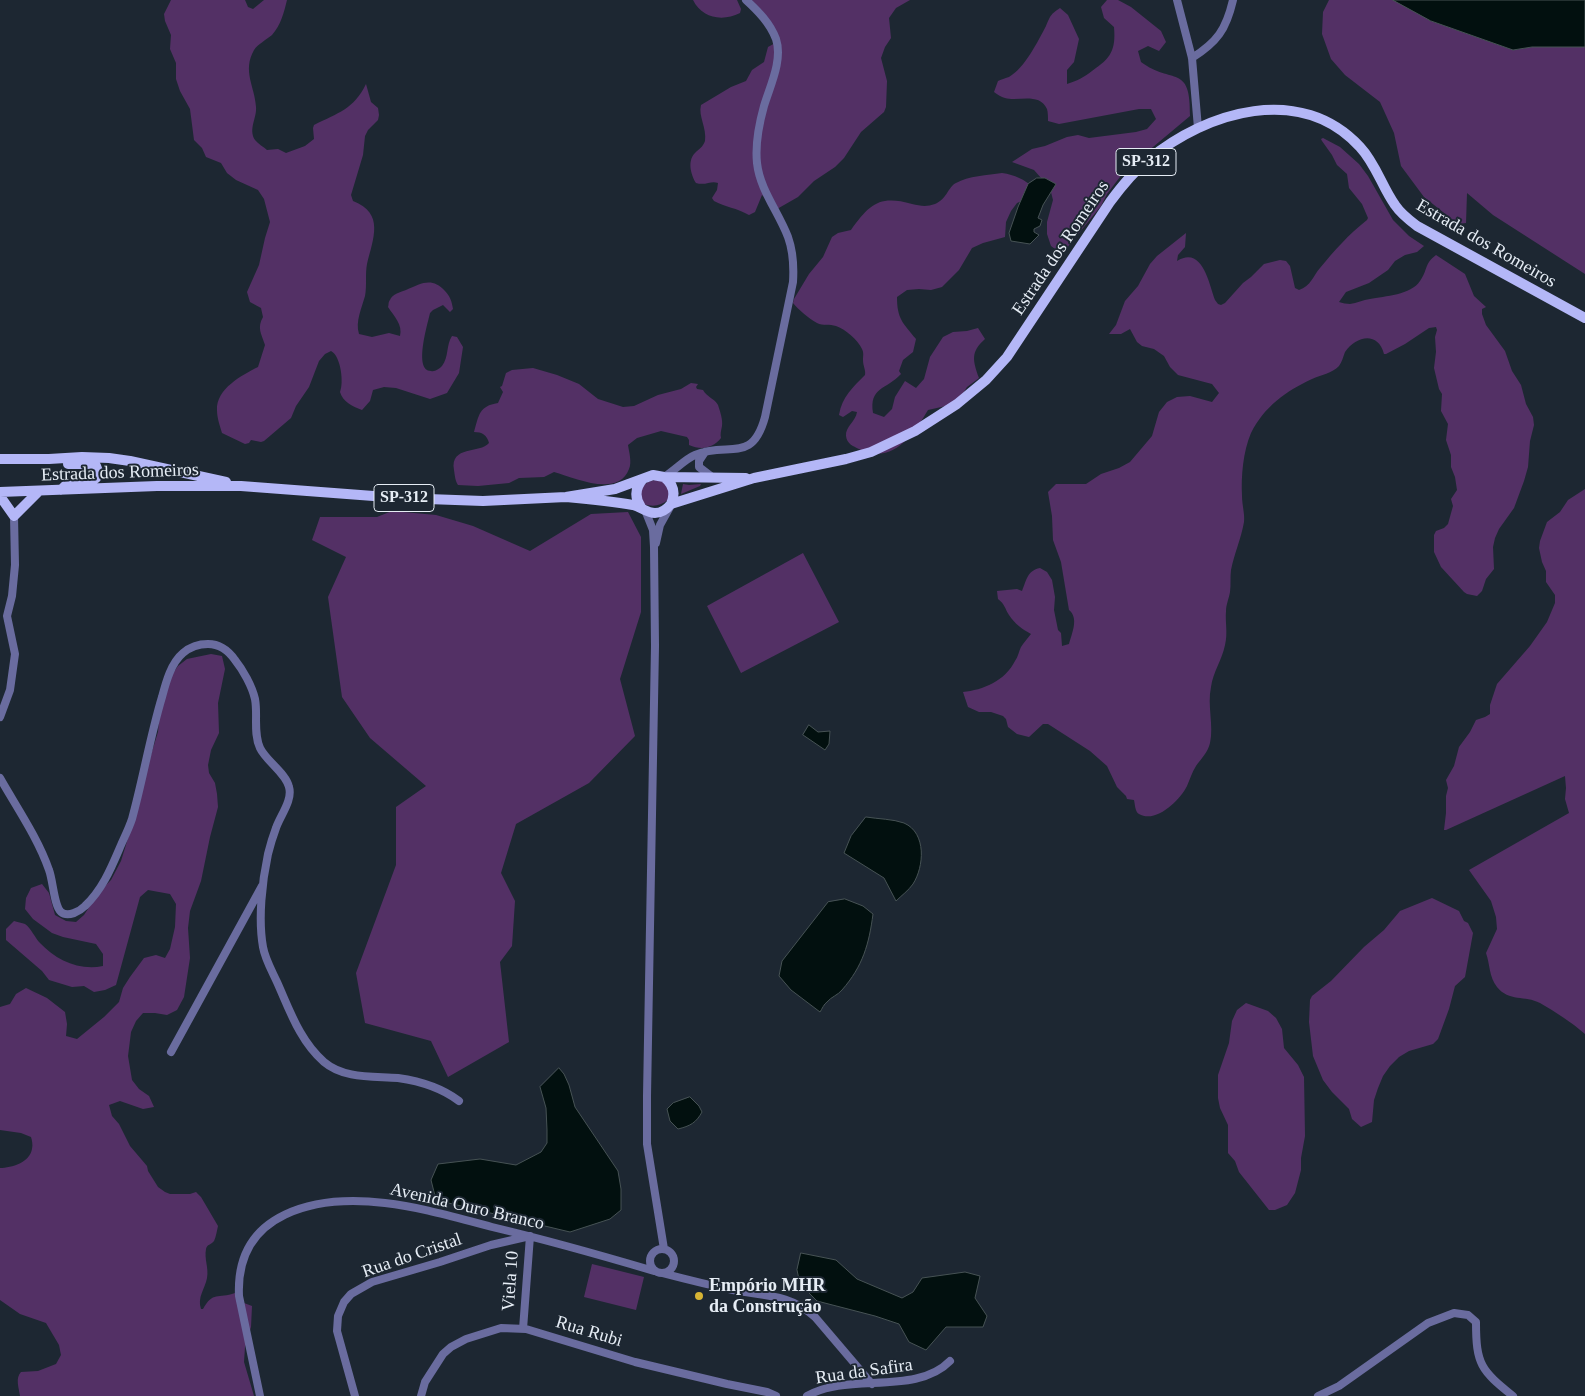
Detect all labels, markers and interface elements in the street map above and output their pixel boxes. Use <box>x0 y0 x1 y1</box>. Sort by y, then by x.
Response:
road number: SP-312 <box>1116 148 1176 176</box>
street label: Estrada dos Romeiros <box>1008 176 1114 320</box>
street label: Estrada dos Romeiros <box>1412 195 1560 293</box>
street label: Estrada dos Romeiros <box>41 459 199 487</box>
road number: SP-312 <box>374 484 434 512</box>
street label: Avenida Ouro Branco <box>388 1179 546 1235</box>
street label: Rua do Cristal <box>359 1229 465 1283</box>
street label: Viela 10 <box>498 1250 524 1312</box>
place label: Empório MHR da Construção <box>709 1275 825 1318</box>
marker: Empório MHR da Construção <box>693 1290 705 1302</box>
street label: Rua Rubi <box>553 1312 625 1352</box>
street label: Rua da Safira <box>814 1354 914 1390</box>

